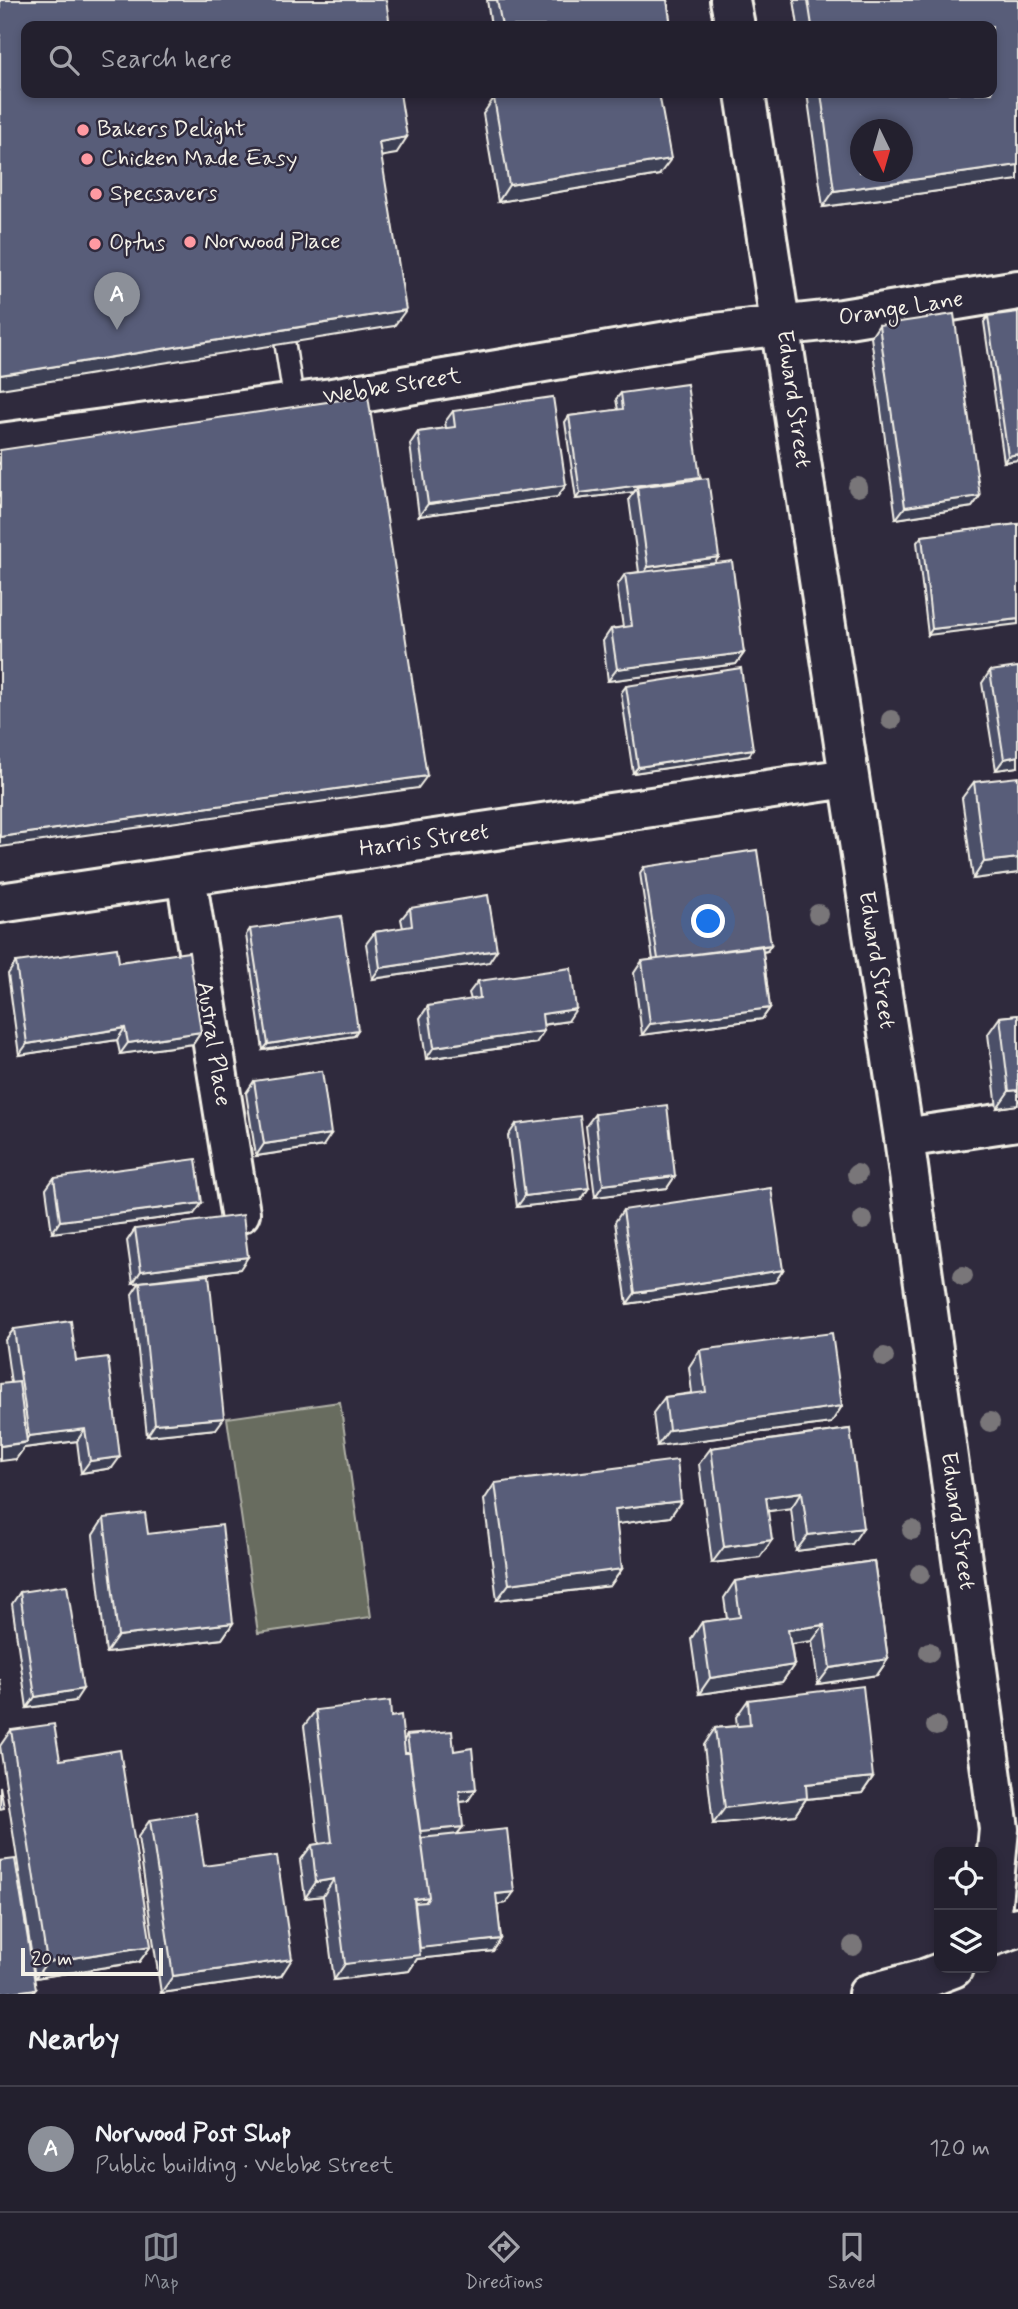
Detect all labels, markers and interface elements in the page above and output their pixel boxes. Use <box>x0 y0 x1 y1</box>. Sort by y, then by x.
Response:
search box <box>21 21 997 98</box>
icon: search <box>45 41 83 79</box>
text: Search here <box>101 43 232 77</box>
place label: Bakers Delight <box>97 115 246 145</box>
north arrow <box>850 119 913 182</box>
marker: Bakers Delight <box>75 122 91 138</box>
place label: Chicken Made Easy <box>101 144 297 174</box>
marker: Chicken Made Easy <box>79 151 95 167</box>
place label: Specsavers <box>110 179 217 209</box>
marker: Specsavers <box>88 186 104 202</box>
place label: Norwood Place <box>204 227 341 257</box>
place label: Optus <box>109 229 165 259</box>
marker: Norwood Place <box>182 234 198 250</box>
marker: Optus <box>87 236 103 252</box>
pin: A <box>94 272 140 330</box>
street label: Orange Lane <box>836 284 966 336</box>
street label: Edward Street <box>768 328 818 470</box>
street label: Webbe Street <box>321 361 464 413</box>
street label: Harris Street <box>357 817 491 865</box>
street label: Edward Street <box>850 889 902 1031</box>
your location <box>691 904 725 938</box>
street label: Austral Place <box>188 980 238 1108</box>
street label: Edward Street <box>932 1450 982 1592</box>
map controls <box>934 1847 997 1973</box>
button: locate <box>934 1847 997 1910</box>
button: layers <box>934 1910 997 1973</box>
scale bar <box>21 1945 163 1977</box>
text: 20 m <box>32 1947 72 1972</box>
text: Nearby <box>28 2020 119 2059</box>
text: Norwood Post Shop <box>95 2117 292 2151</box>
text: A <box>43 2134 59 2164</box>
text: 120 m <box>929 2134 990 2164</box>
text: Public building · Webbe Street <box>95 2151 394 2181</box>
tab: Map <box>142 2228 180 2295</box>
tab: Directions <box>465 2228 543 2295</box>
tab: Saved <box>828 2228 876 2295</box>

